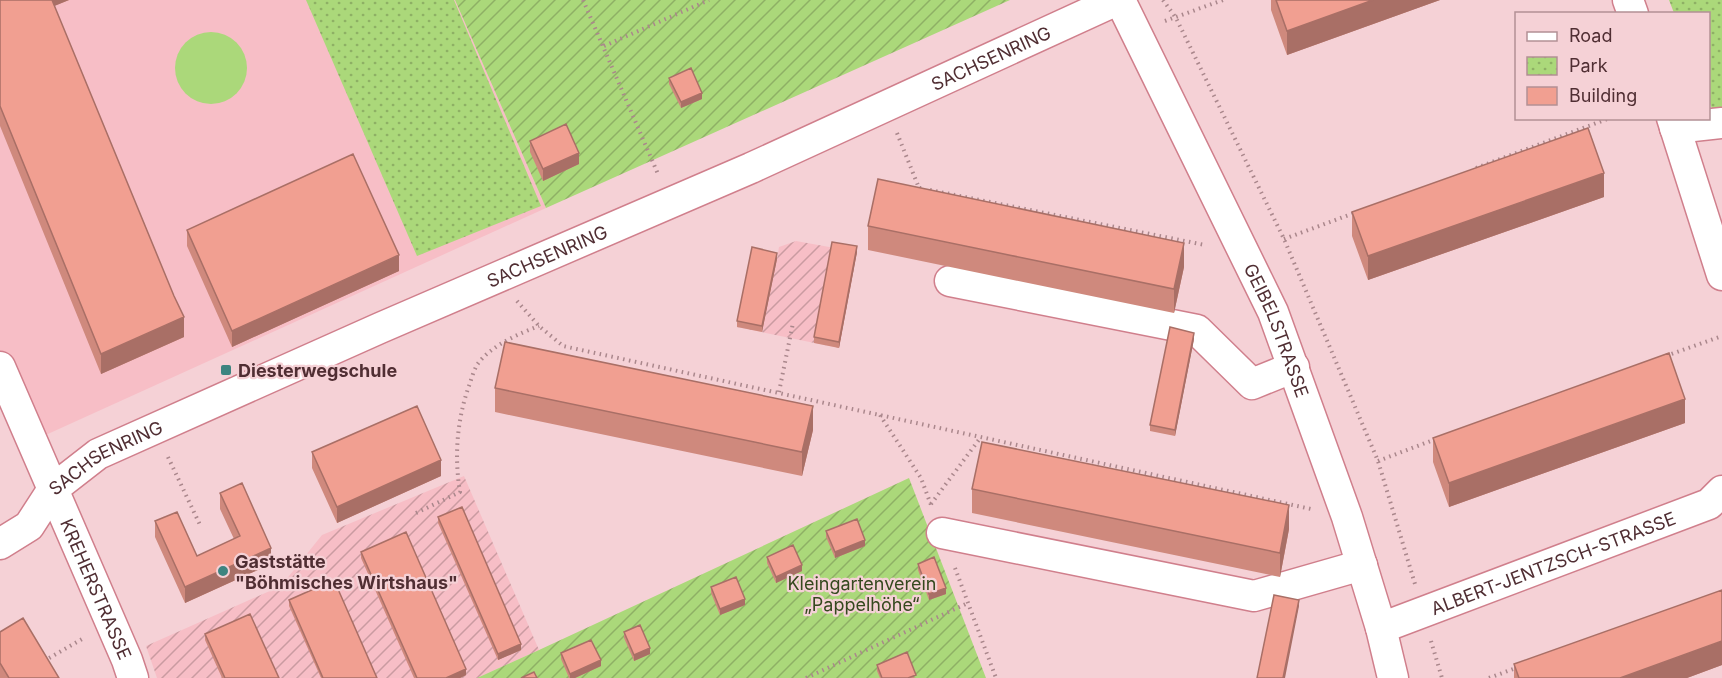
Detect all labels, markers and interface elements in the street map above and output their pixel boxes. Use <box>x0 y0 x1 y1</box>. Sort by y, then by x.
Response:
legend <box>1515 12 1710 120</box>
street label: SACHSENRING <box>928 21 1054 94</box>
text: Road <box>1569 25 1612 46</box>
text: Park <box>1569 55 1608 76</box>
text: Building <box>1569 85 1637 106</box>
street label: SACHSENRING <box>483 221 611 291</box>
street label: GEIBELSTRASSE <box>1240 260 1313 400</box>
place label: Diesterwegschule <box>238 360 397 381</box>
marker: Diesterwegschule <box>219 363 233 377</box>
street label: SACHSENRING <box>44 416 166 499</box>
street label: ALBERT-JENTZSCH-STRASSE <box>1428 507 1678 619</box>
street label: KREHERSTRASSE <box>56 515 136 663</box>
place label: Gaststätte "Böhmisches Wirtshaus" <box>235 551 458 593</box>
marker: Gaststätte "Böhmisches Wirtshaus" <box>216 564 230 578</box>
park label: Kleingartenverein „Pappelhöhe“ <box>788 573 936 615</box>

